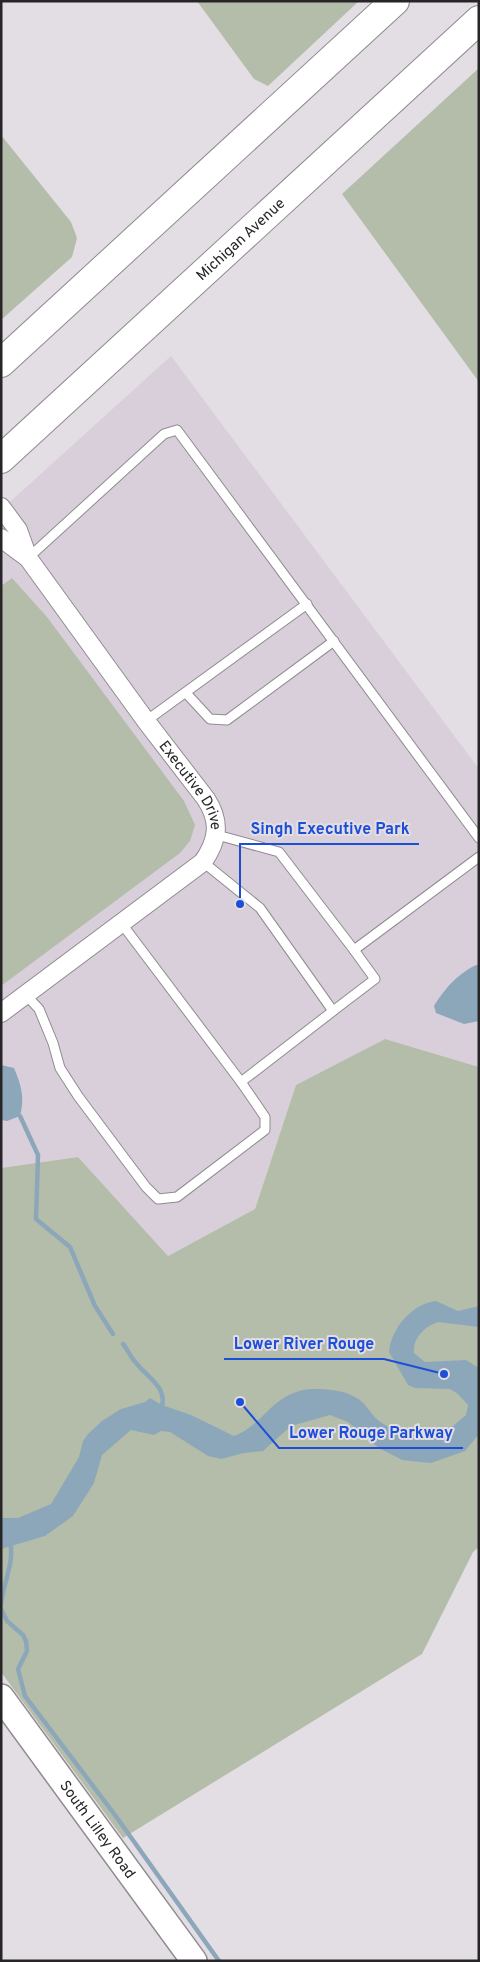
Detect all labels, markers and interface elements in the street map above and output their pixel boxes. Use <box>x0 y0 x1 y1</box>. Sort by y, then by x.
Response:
street label: Michigan Avenue <box>193 195 290 286</box>
street label: Executive Drive <box>154 737 224 830</box>
callout: Singh Executive Park <box>240 813 419 844</box>
text: Singh Executive Park <box>250 820 410 840</box>
callout: Lower River Rouge <box>224 1328 384 1359</box>
text: Lower River Rouge <box>234 1335 374 1355</box>
callout: Lower Rouge Parkway <box>279 1417 463 1448</box>
text: Lower Rouge Parkway <box>289 1424 453 1444</box>
street label: South Lilley Road <box>54 1777 139 1883</box>

